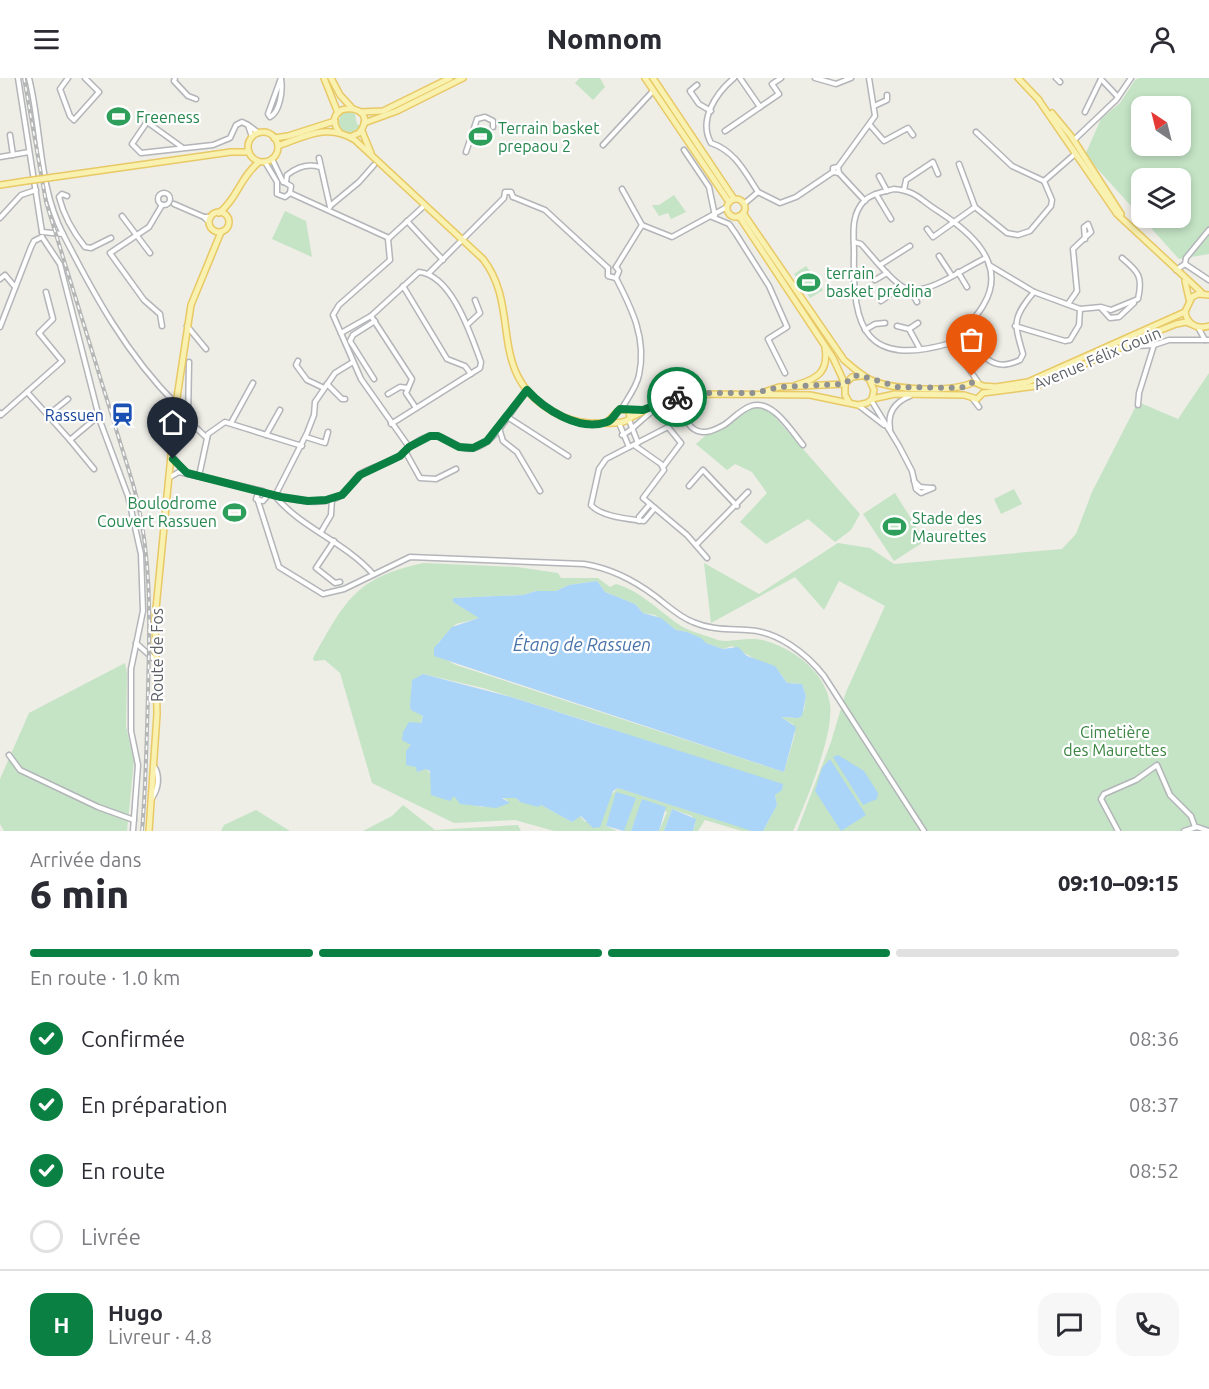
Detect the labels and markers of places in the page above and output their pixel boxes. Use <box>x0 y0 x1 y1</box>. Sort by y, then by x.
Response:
sports icon: Freeness <box>105 104 131 130</box>
place label: Freeness <box>136 108 200 126</box>
place label: Terrain basket prepaou 2 <box>498 119 600 155</box>
sports icon: Terrain basket prepaou 2 <box>467 124 493 150</box>
place label: terrain basket prédina <box>826 264 932 300</box>
sports icon: terrain basket prédina <box>795 269 821 295</box>
pin <box>946 314 997 376</box>
pin <box>147 397 198 459</box>
station icon: Rassuen <box>109 402 135 428</box>
place label: Rassuen <box>45 406 104 424</box>
place label: Boulodrome Couvert Rassuen <box>97 494 217 530</box>
sports icon: Boulodrome Couvert Rassuen <box>222 499 248 525</box>
place label: Stade des Maurettes <box>912 509 987 545</box>
sports icon: Stade des Maurettes <box>881 514 907 540</box>

